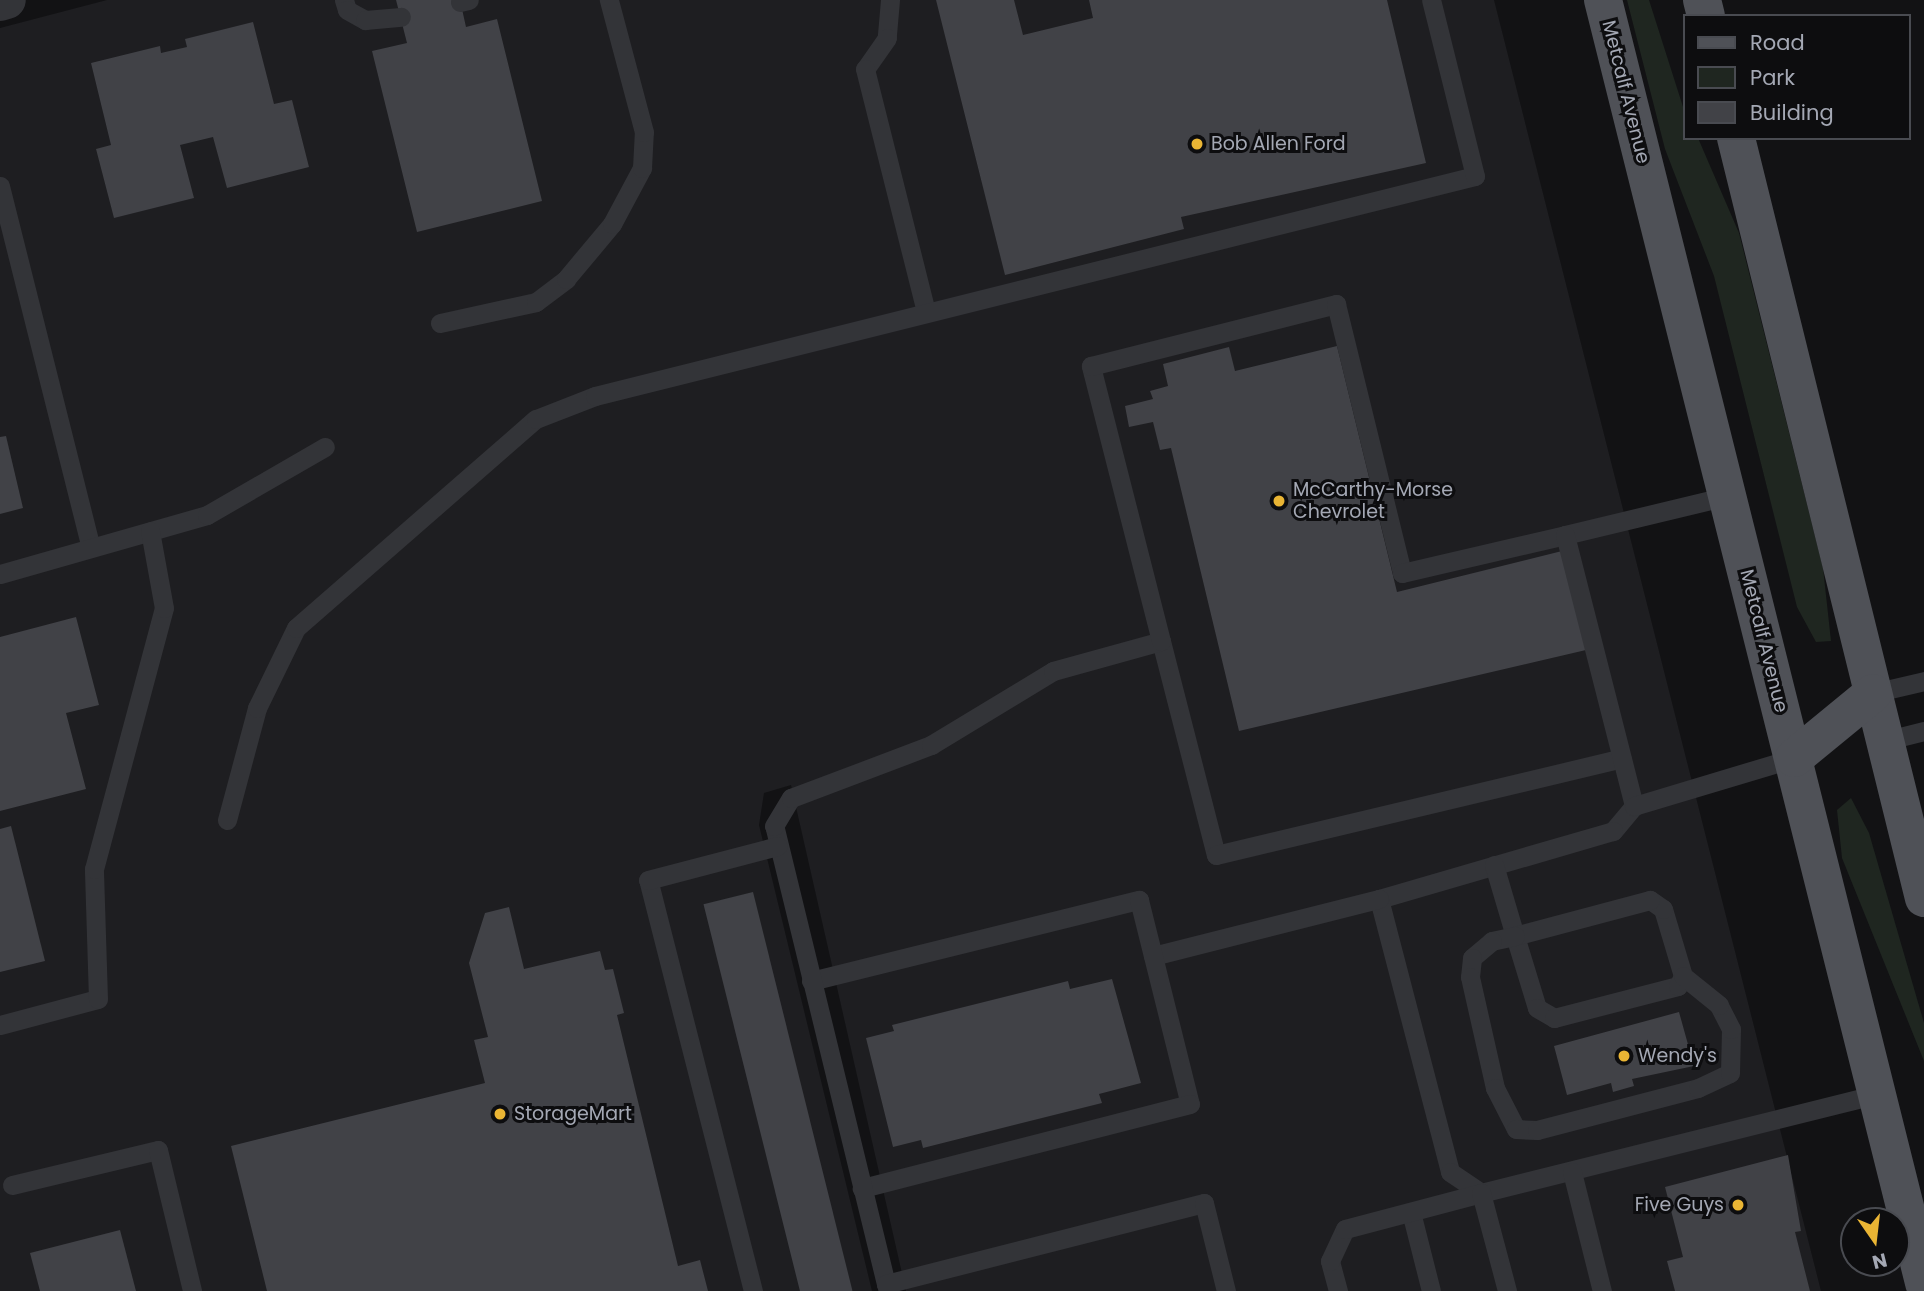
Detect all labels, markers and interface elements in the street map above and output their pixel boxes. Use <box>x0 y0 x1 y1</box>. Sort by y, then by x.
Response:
legend <box>1682 14 1910 140</box>
street label: Metcalf Avenue <box>1597 18 1655 166</box>
text: Road <box>1750 28 1805 57</box>
text: Park <box>1750 63 1795 92</box>
text: Building <box>1750 98 1834 127</box>
place label: Bob Allen Ford <box>1211 133 1346 155</box>
marker: Bob Allen Ford <box>1189 136 1205 152</box>
place label: McCarthy-Morse Chevrolet <box>1293 479 1453 523</box>
marker: McCarthy-Morse Chevrolet <box>1271 493 1287 509</box>
street label: Metcalf Avenue <box>1735 567 1793 715</box>
place label: Wendy's <box>1638 1045 1717 1067</box>
marker: Wendy's <box>1616 1048 1632 1064</box>
place label: StorageMart <box>514 1103 632 1125</box>
marker: StorageMart <box>492 1106 508 1122</box>
place label: Five Guys <box>1635 1194 1724 1216</box>
marker: Five Guys <box>1730 1197 1746 1213</box>
north arrow <box>1840 1207 1910 1277</box>
text: N <box>1870 1246 1890 1276</box>

